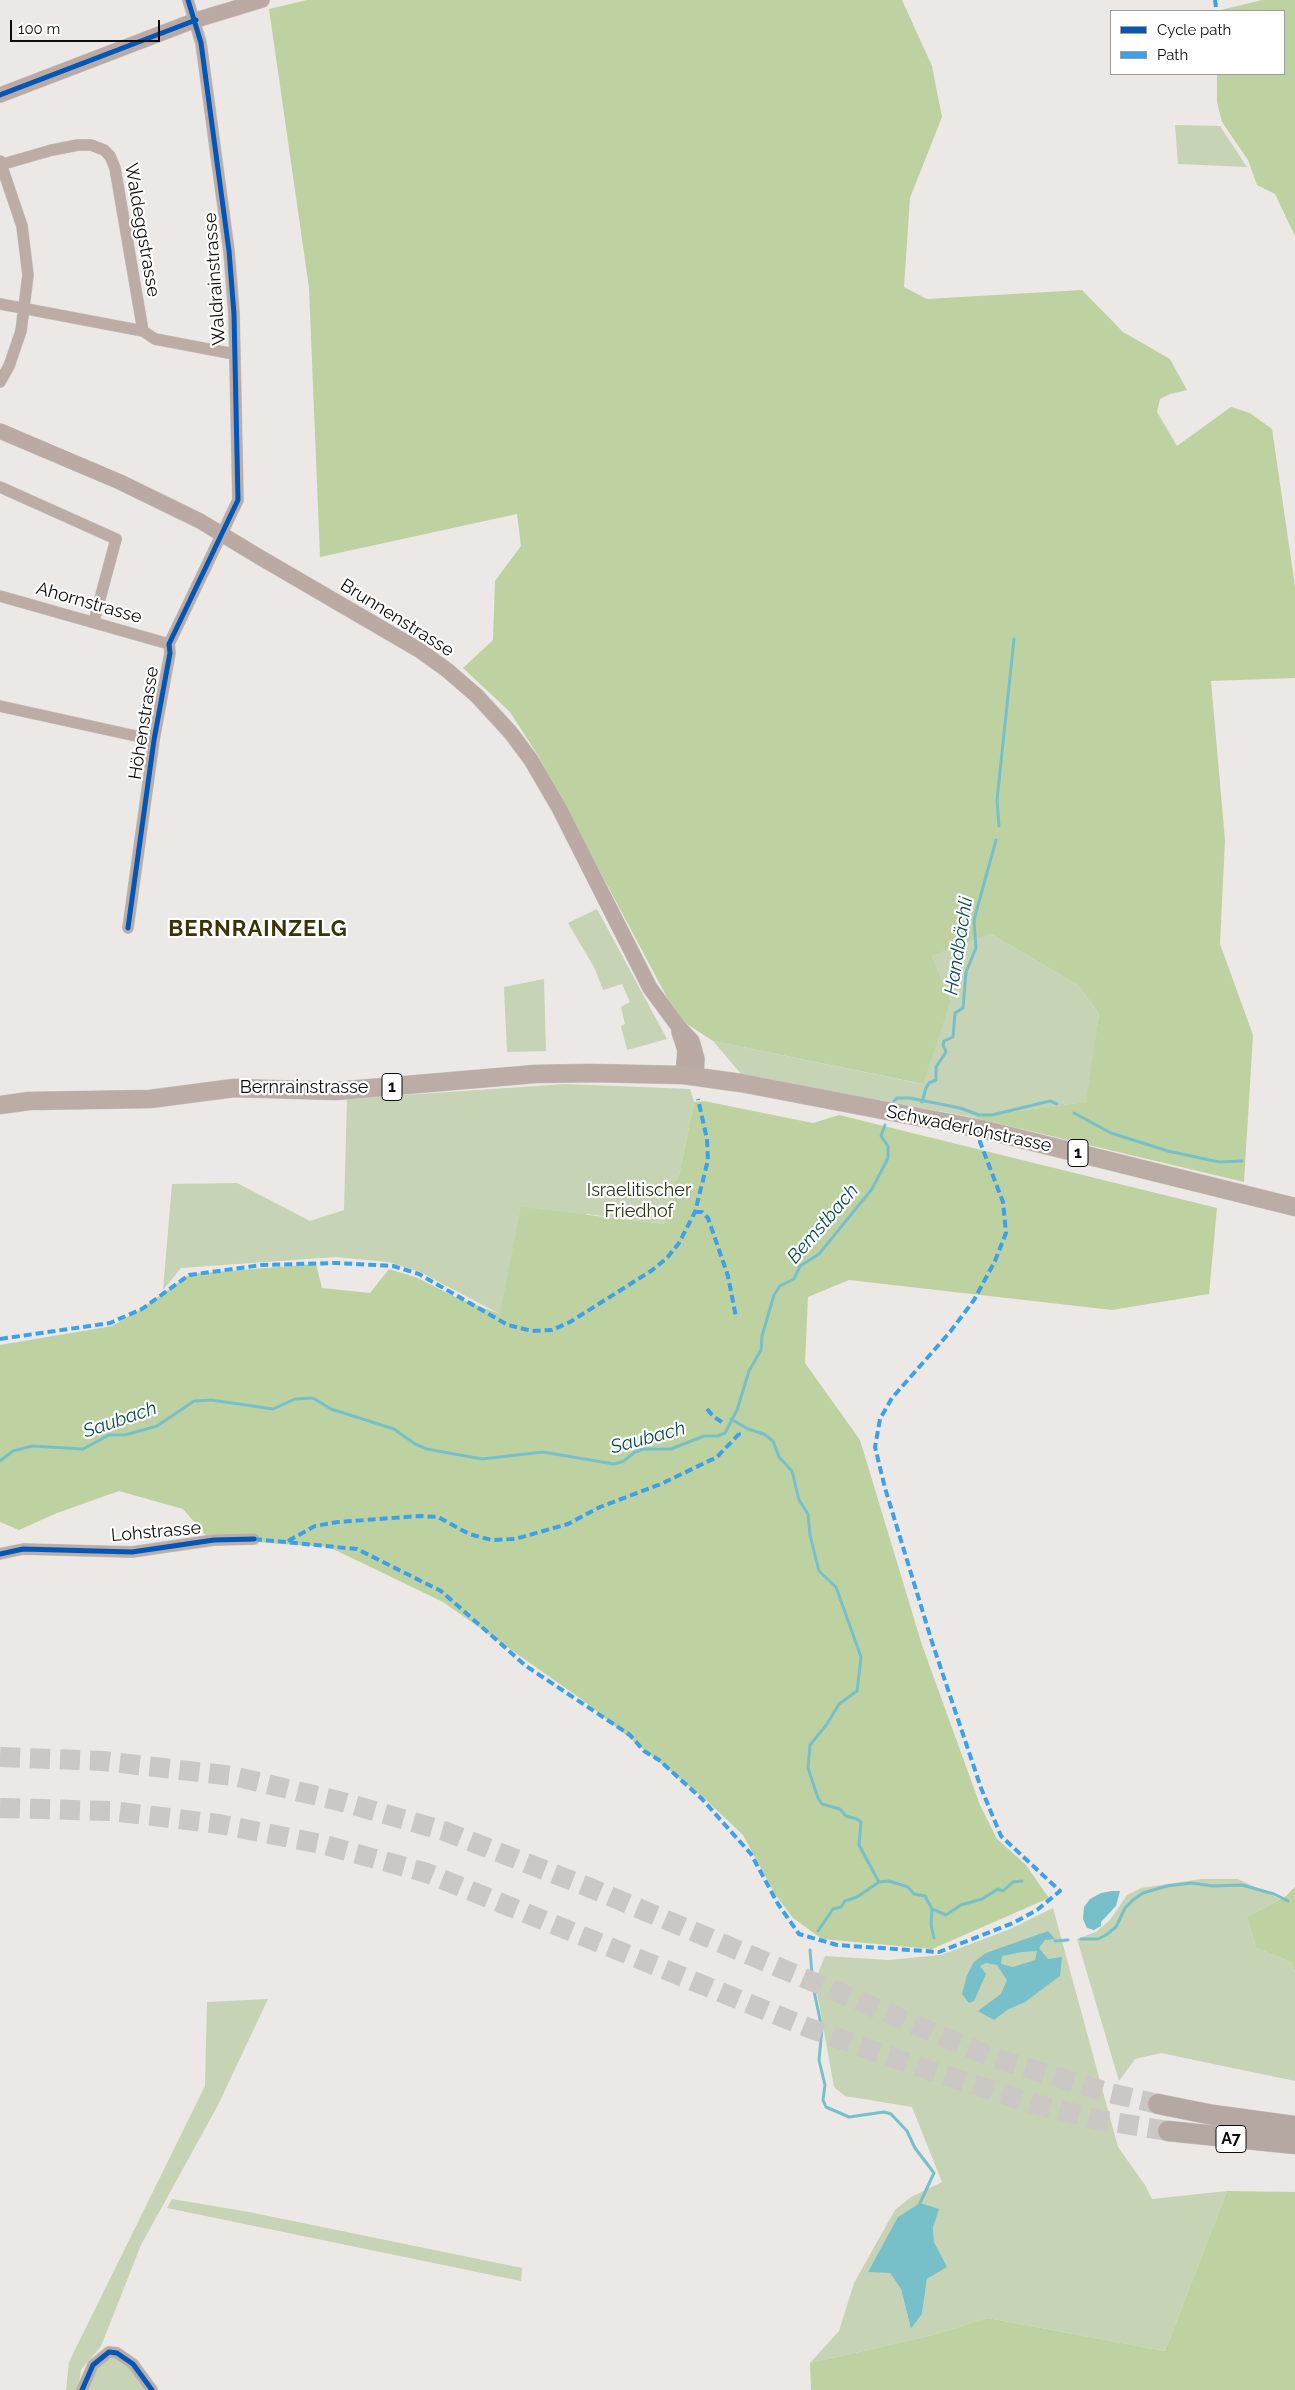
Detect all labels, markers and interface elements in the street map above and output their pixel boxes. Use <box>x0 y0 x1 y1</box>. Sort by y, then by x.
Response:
scale bar <box>12 10 162 42</box>
legend <box>1110 10 1285 75</box>
text: 100 m <box>18 20 60 38</box>
text: Cycle path <box>1157 21 1231 39</box>
text: Path <box>1157 46 1188 64</box>
street label: Waldeggstrasse <box>120 161 164 299</box>
street label: Waldrainstrasse <box>200 212 230 346</box>
street label: Brunnenstrasse <box>336 574 458 662</box>
street label: Ahornstrasse <box>34 578 144 628</box>
street label: Höhenstrasse <box>124 665 164 781</box>
water label: Handbächli <box>940 895 978 997</box>
district label: BERNRAINZELG <box>167 916 349 942</box>
road number: 1 <box>382 1074 402 1100</box>
street label: Bernrainstrasse <box>240 1077 368 1099</box>
street label: Schwaderlohstrasse <box>884 1101 1054 1157</box>
road number: 1 <box>1068 1140 1088 1166</box>
park label: Israelitischer Friedhof <box>587 1180 691 1222</box>
water label: Bemstbach <box>782 1180 864 1268</box>
water label: Saubach <box>80 1397 160 1443</box>
water label: Saubach <box>608 1417 688 1459</box>
street label: Lohstrasse <box>110 1517 202 1547</box>
road number: A7 <box>1216 2126 1246 2152</box>

